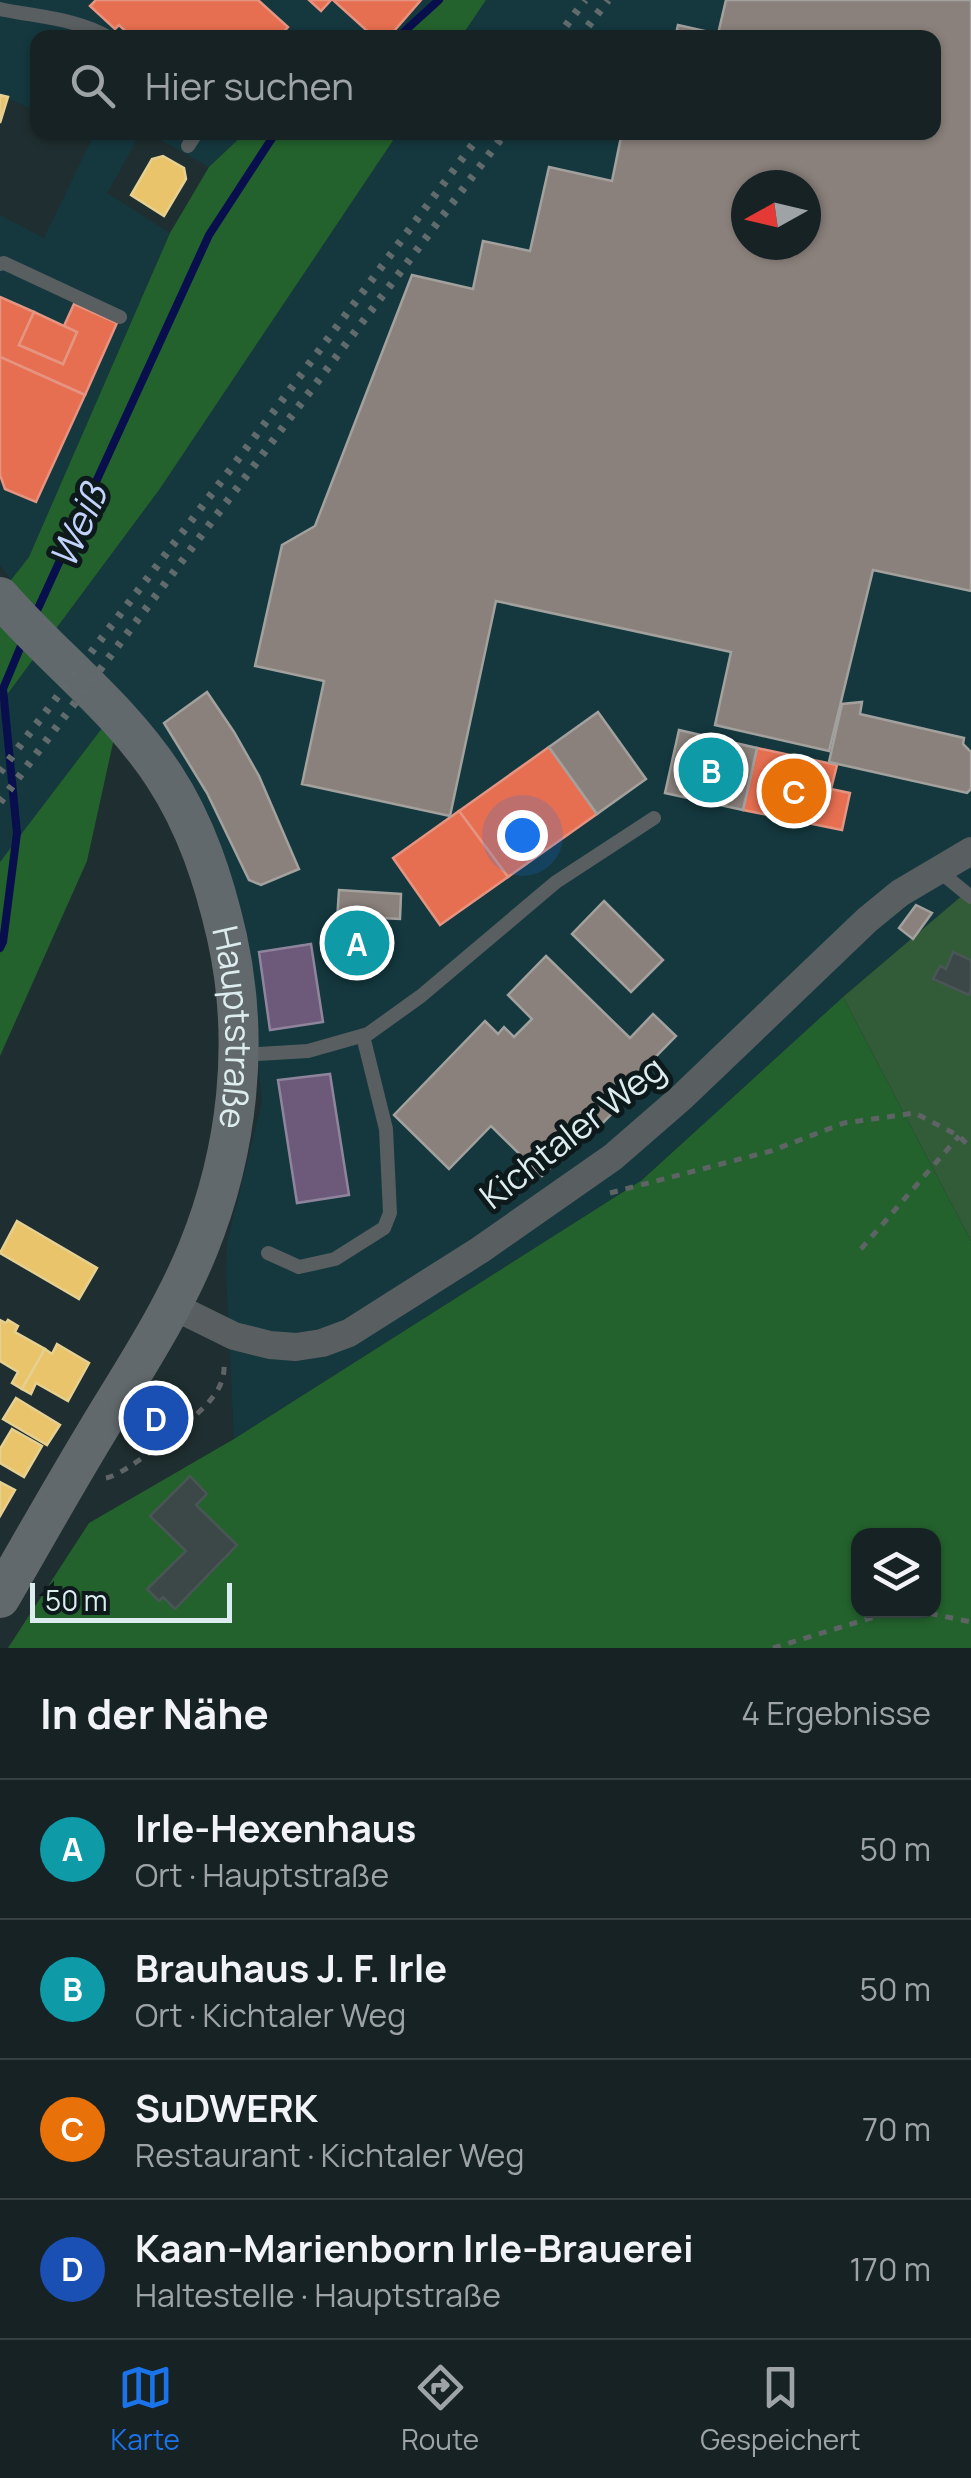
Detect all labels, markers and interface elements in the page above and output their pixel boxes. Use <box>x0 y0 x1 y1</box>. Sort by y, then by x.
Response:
search box <box>30 30 941 140</box>
icon: search <box>65 58 120 113</box>
text: Hier suchen <box>145 59 354 111</box>
north arrow <box>731 170 821 260</box>
water label: Weiß <box>36 473 119 575</box>
pin: B <box>678 732 744 808</box>
pin: C <box>762 754 826 828</box>
your location <box>497 810 548 861</box>
pin: A <box>324 906 390 980</box>
street label: Hauptstraße <box>201 921 263 1132</box>
street label: Kichtaler Weg <box>470 1045 674 1219</box>
pin: D <box>124 1380 188 1456</box>
map controls <box>851 1528 941 1618</box>
button: layers <box>851 1528 941 1618</box>
scale bar <box>30 1578 232 1622</box>
text: 50 m <box>45 1581 108 1619</box>
text: In der Nähe <box>40 1684 269 1742</box>
text: 4 Ergebnisse <box>741 1691 931 1735</box>
text: Irle-Hexenhaus <box>135 1801 416 1853</box>
text: A <box>62 1827 83 1871</box>
text: 50 m <box>859 1827 931 1871</box>
text: Ort · Hauptstraße <box>135 1853 389 1897</box>
text: Brauhaus J. F. Irle <box>135 1941 447 1993</box>
text: B <box>62 1967 83 2011</box>
text: 50 m <box>859 1967 931 2011</box>
text: Ort · Kichtaler Weg <box>135 1993 406 2037</box>
text: SuDWERK <box>135 2081 318 2133</box>
text: C <box>61 2107 84 2151</box>
text: 70 m <box>862 2107 931 2151</box>
text: Restaurant · Kichtaler Weg <box>135 2133 524 2177</box>
text: Kaan-Marienborn Irle-Brauerei <box>135 2221 694 2273</box>
text: D <box>61 2247 84 2291</box>
text: 170 m <box>849 2247 931 2291</box>
text: Haltestelle · Hauptstraße <box>135 2273 501 2317</box>
tab: Karte <box>111 2360 180 2458</box>
tab: Route <box>401 2360 479 2458</box>
tab: Gespeichert <box>700 2360 860 2458</box>

